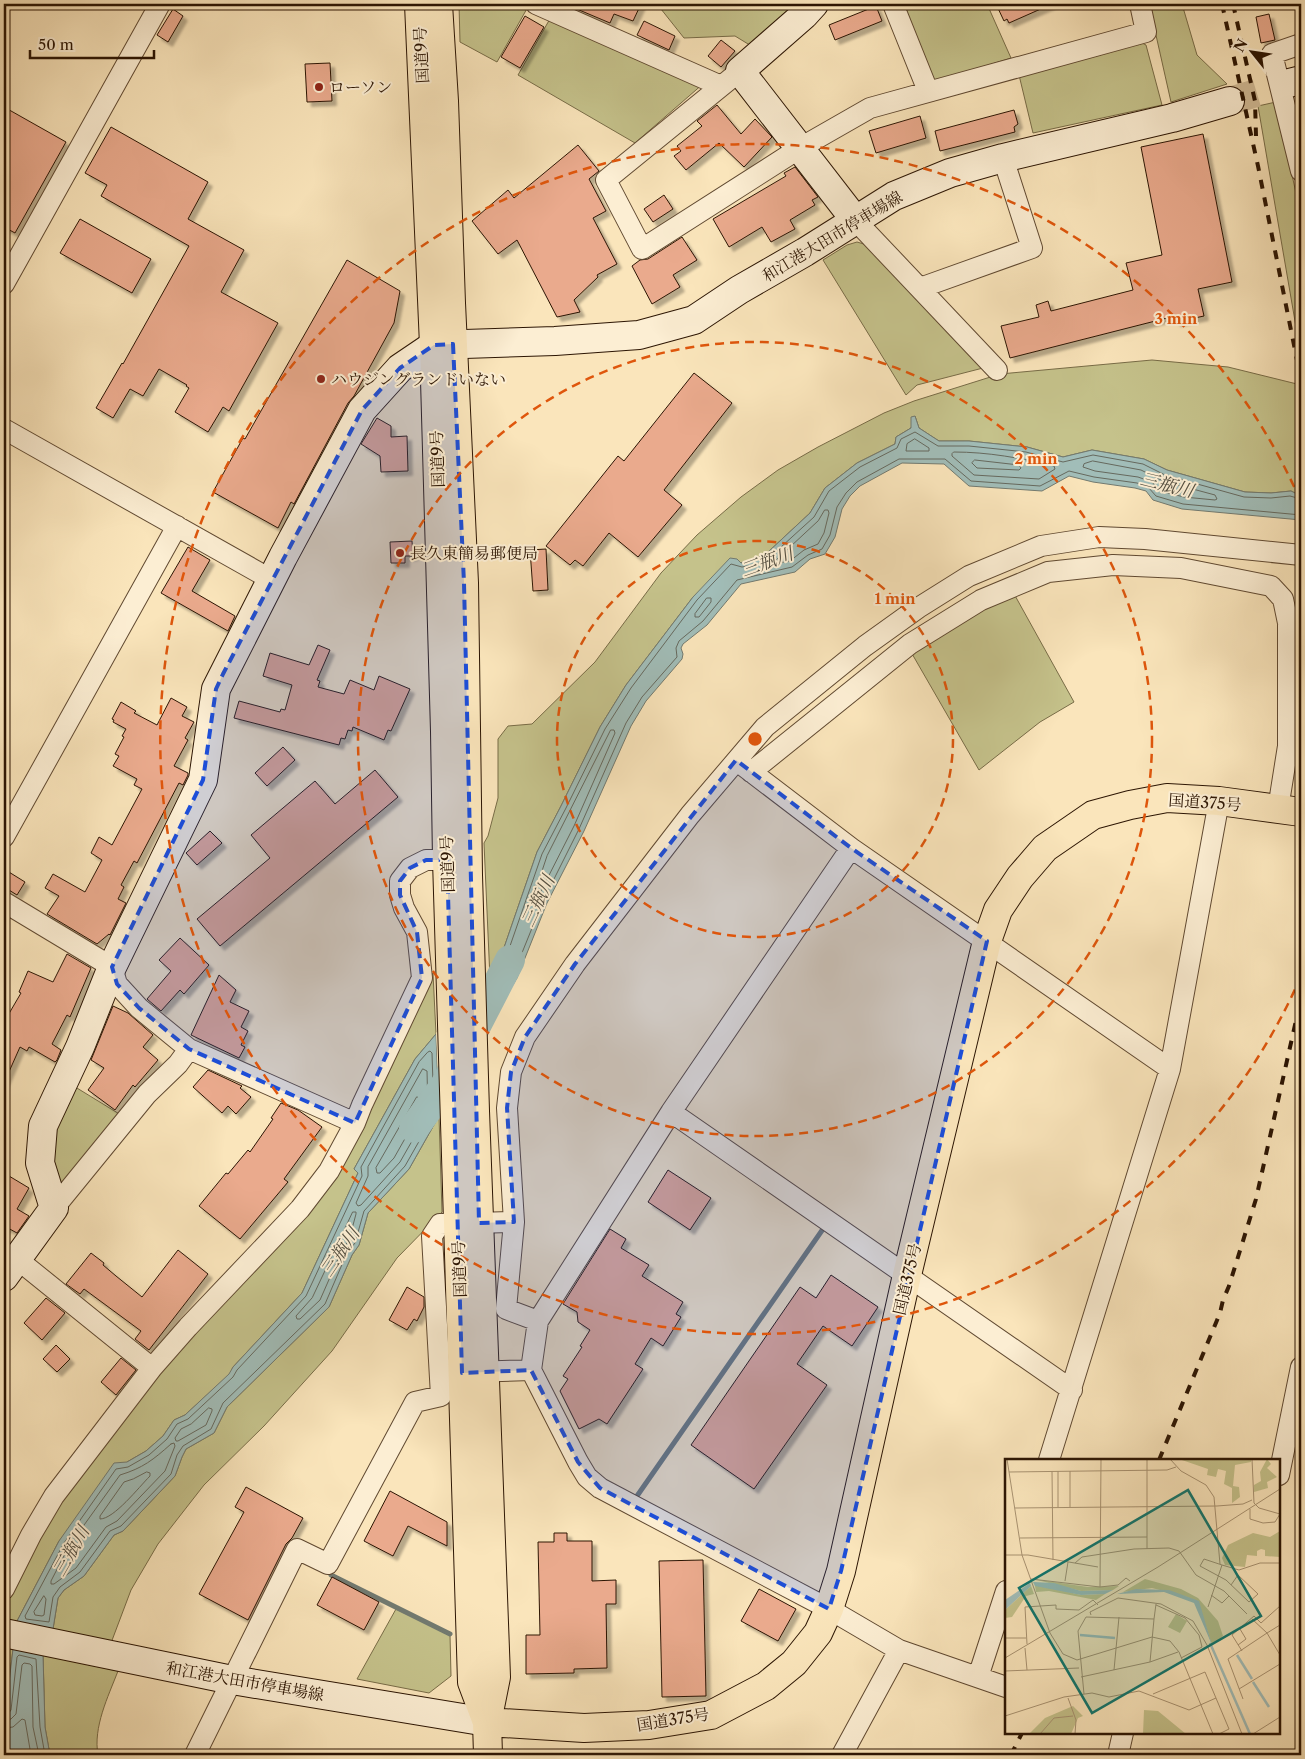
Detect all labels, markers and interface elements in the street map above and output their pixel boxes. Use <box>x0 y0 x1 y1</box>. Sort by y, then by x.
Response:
street label: 国道9号 <box>410 26 432 84</box>
scale bar <box>30 28 154 60</box>
north arrow <box>1228 28 1278 78</box>
text: 50 m <box>38 35 74 54</box>
text: N <box>1230 36 1252 55</box>
place label: ローソン <box>329 77 392 97</box>
marker: ローソン <box>313 81 325 93</box>
street label: 和江港大田市停車場線 <box>758 186 906 286</box>
text: 3 min <box>1155 309 1198 328</box>
place label: ハウジングランドいない <box>331 369 506 389</box>
marker: ハウジングランドいない <box>315 373 327 385</box>
street label: 国道9号 <box>426 430 448 488</box>
text: 2 min <box>1014 449 1058 468</box>
water label: 三瓶川 <box>1138 468 1198 503</box>
water label: 三瓶川 <box>738 542 798 582</box>
place label: 長久東簡易郵便局 <box>410 543 538 563</box>
marker: 長久東簡易郵便局 <box>394 547 406 559</box>
text: 1 min <box>874 589 916 608</box>
centre of rings <box>746 730 764 748</box>
street label: 国道375号 <box>1168 789 1242 815</box>
street label: 国道9号 <box>436 835 458 893</box>
water label: 三瓶川 <box>517 870 560 930</box>
water label: 三瓶川 <box>316 1222 365 1281</box>
street label: 国道9号 <box>448 1240 470 1298</box>
street label: 国道375号 <box>889 1241 925 1317</box>
inset map <box>1005 1459 1280 1734</box>
water label: 三瓶川 <box>48 1520 95 1580</box>
street label: 和江港大田市停車場線 <box>164 1657 326 1705</box>
street label: 国道375号 <box>635 1703 711 1735</box>

